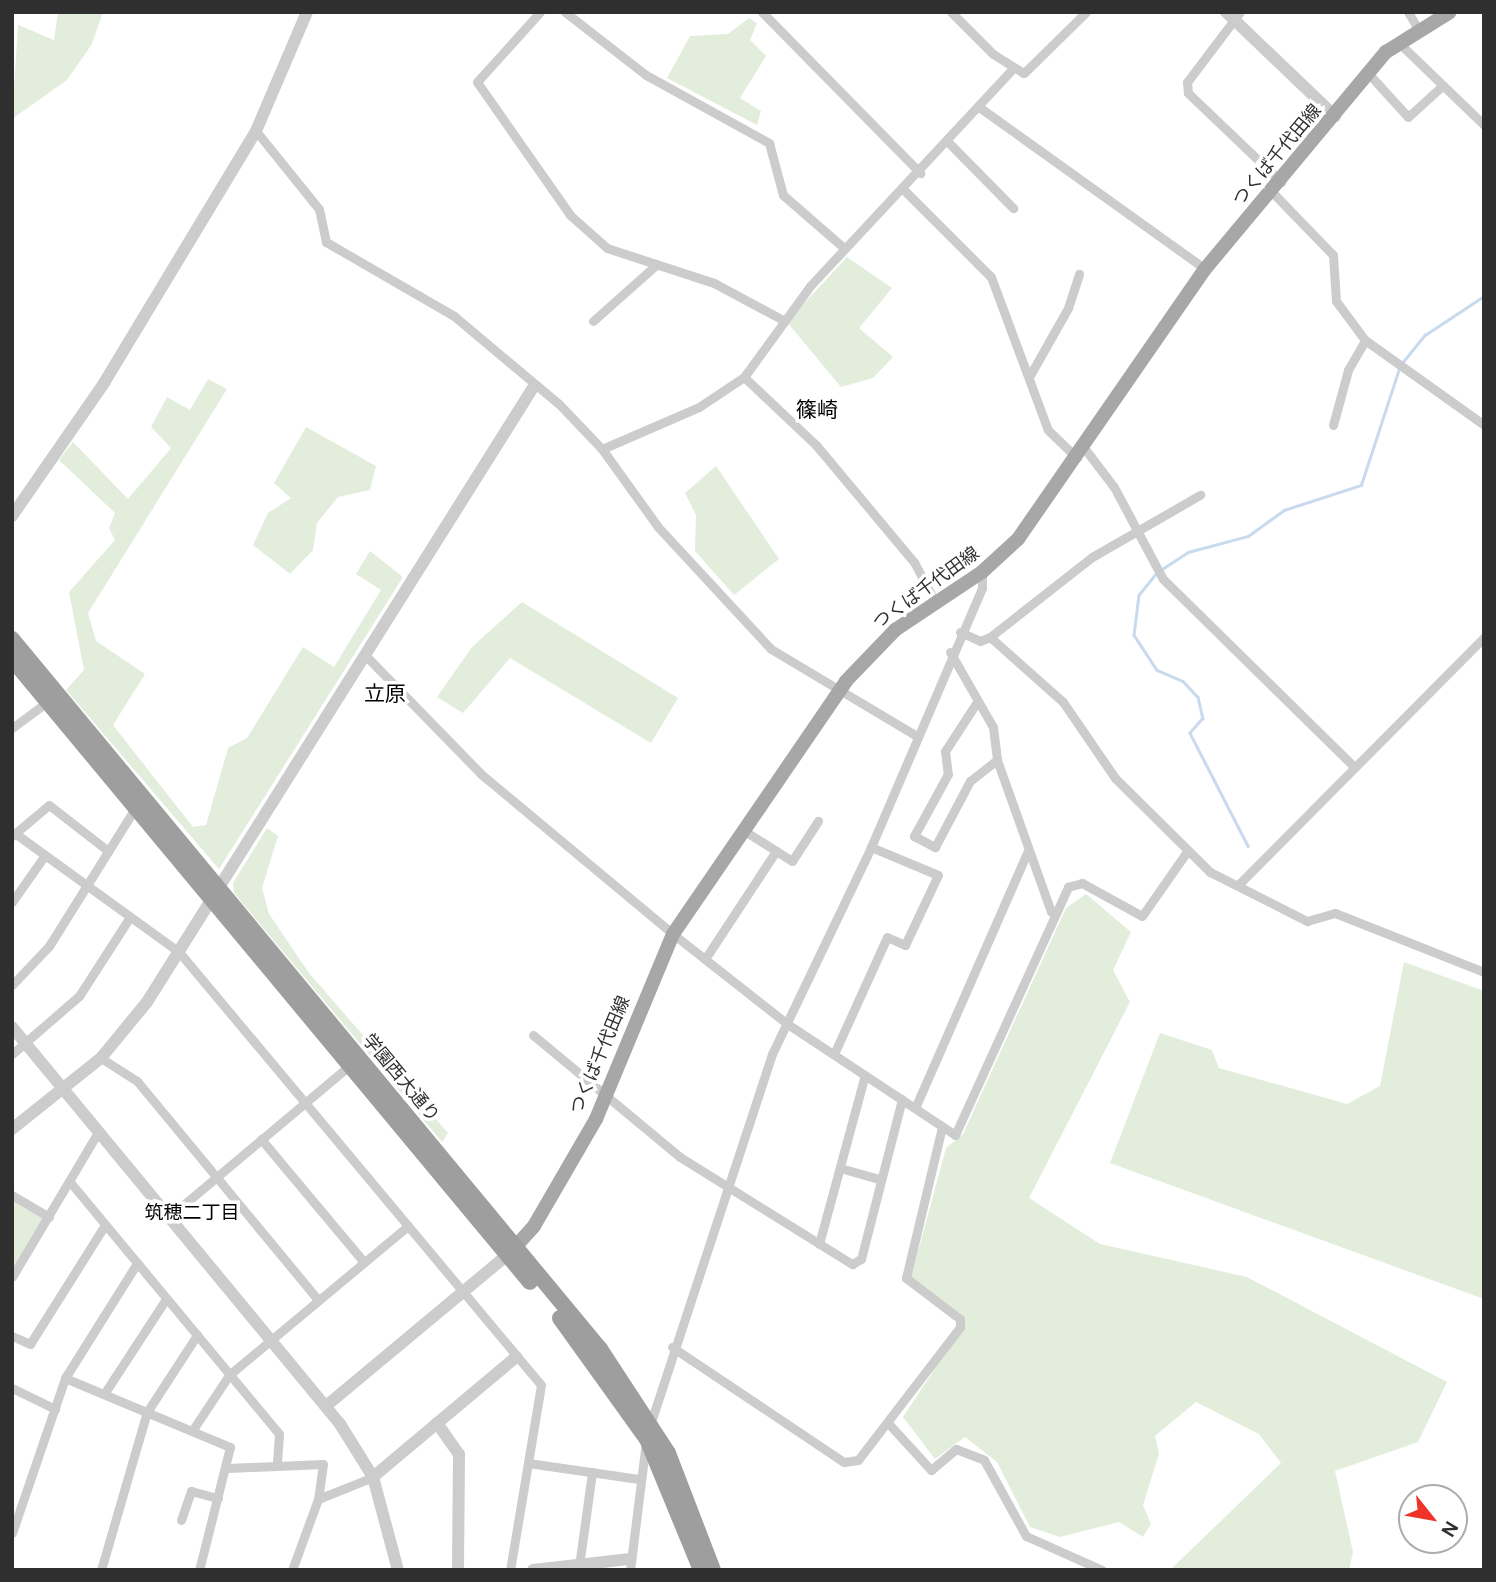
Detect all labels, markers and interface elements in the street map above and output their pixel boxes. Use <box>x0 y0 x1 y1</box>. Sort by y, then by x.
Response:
street label: つくば千代田線 <box>1228 100 1326 210</box>
district label: 篠崎 <box>796 397 838 423</box>
street label: つくば千代田線 <box>869 542 983 634</box>
district label: 立原 <box>364 681 406 707</box>
street label: つくば千代田線 <box>565 993 635 1117</box>
street label: 学園西大通り <box>358 1030 444 1126</box>
district label: 筑穂二丁目 <box>145 1202 239 1224</box>
north arrow <box>1398 1484 1468 1554</box>
text: N <box>1435 1517 1464 1541</box>

